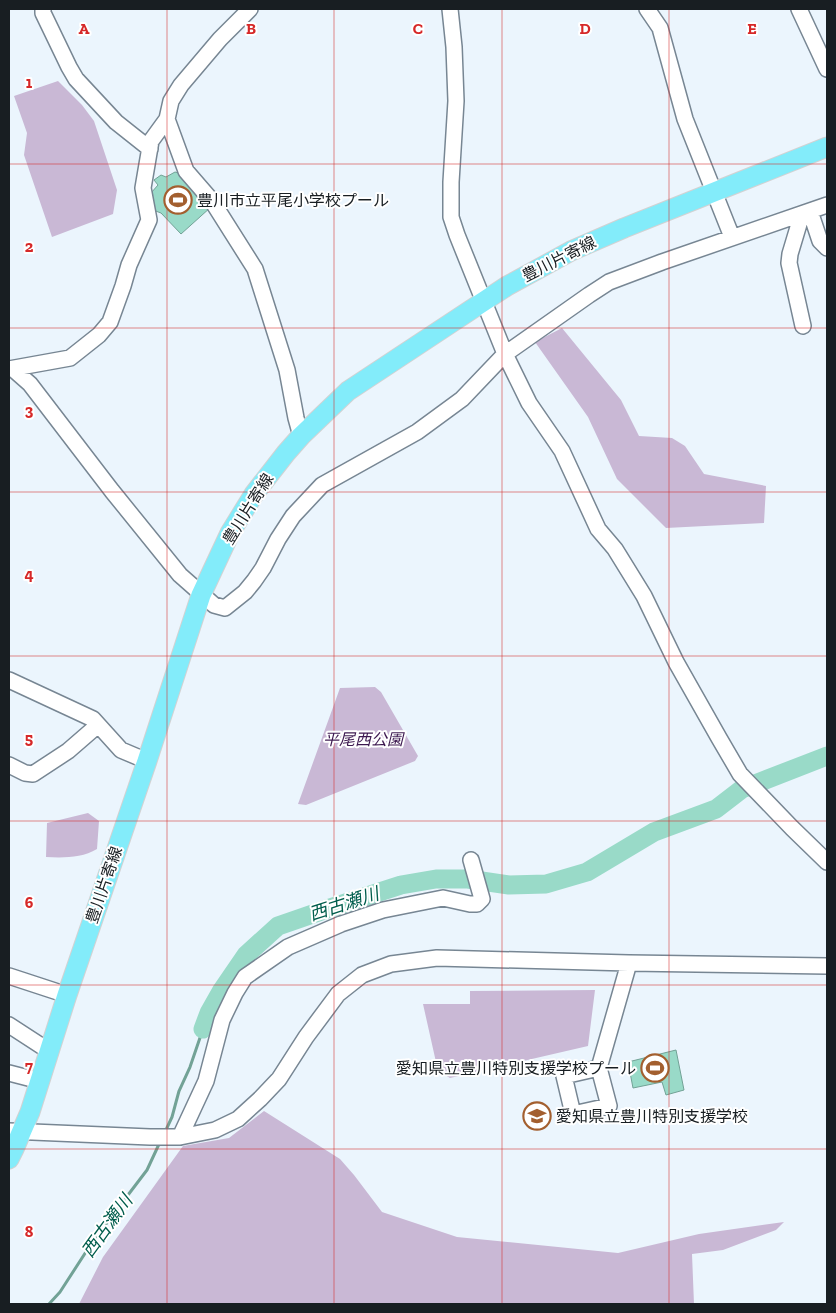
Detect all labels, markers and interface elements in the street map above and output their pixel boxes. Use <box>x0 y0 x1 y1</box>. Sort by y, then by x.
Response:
text: A <box>79 19 90 38</box>
text: B <box>246 19 256 38</box>
text: C <box>413 19 423 38</box>
text: D <box>579 19 591 38</box>
text: E <box>747 19 757 38</box>
text: 1 <box>26 73 33 92</box>
sports icon: 豊川市立平尾小学校プール <box>163 185 193 215</box>
place label: 豊川市立平尾小学校プール <box>197 191 389 210</box>
street label: 豊川片寄線 <box>519 232 599 286</box>
text: 2 <box>25 237 34 256</box>
text: 3 <box>25 401 34 420</box>
street label: 豊川片寄線 <box>219 470 277 548</box>
text: 4 <box>24 565 34 584</box>
text: 5 <box>25 729 33 748</box>
park label: 平尾西公園 <box>323 730 405 749</box>
street label: 豊川片寄線 <box>82 844 126 926</box>
water label: 西古瀬川 <box>306 882 384 926</box>
text: 6 <box>25 893 34 912</box>
sports icon: 愛知県立豊川特別支援学校プール <box>640 1053 670 1083</box>
text: 7 <box>25 1057 33 1076</box>
place label: 愛知県立豊川特別支援学校プール <box>396 1059 636 1078</box>
school or university icon: 愛知県立豊川特別支援学校 <box>522 1101 552 1131</box>
place label: 愛知県立豊川特別支援学校 <box>556 1107 748 1126</box>
water label: 西古瀬川 <box>77 1189 138 1262</box>
text: 8 <box>25 1222 34 1241</box>

